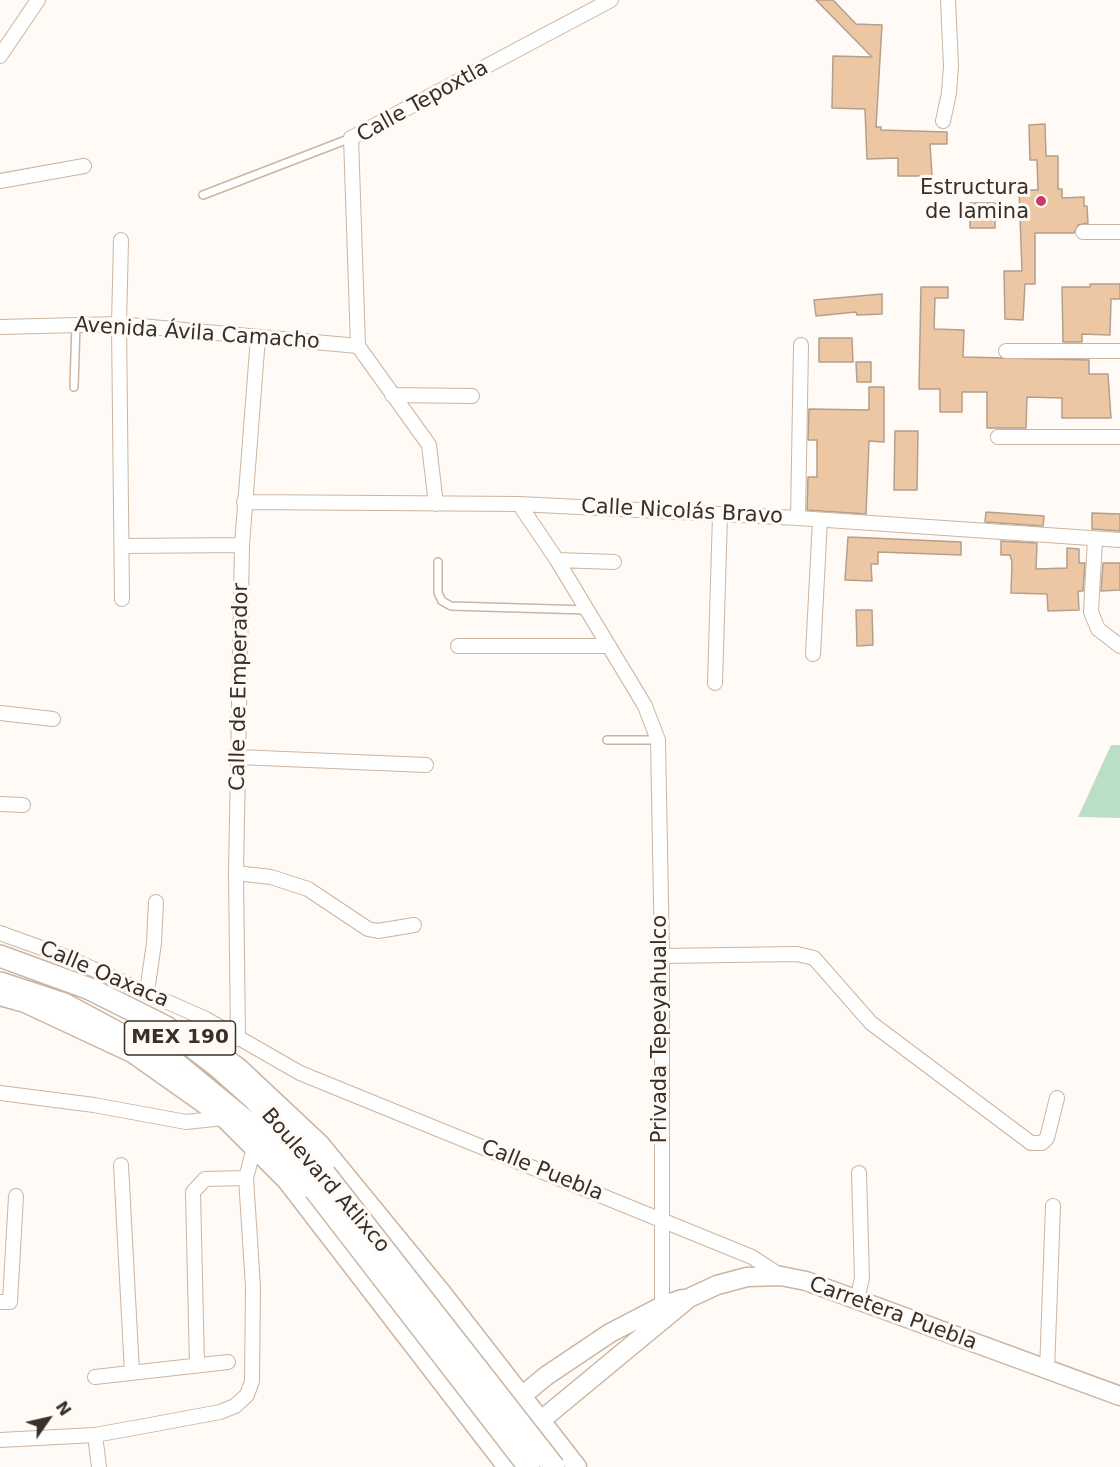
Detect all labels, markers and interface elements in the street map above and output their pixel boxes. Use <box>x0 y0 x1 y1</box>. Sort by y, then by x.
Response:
street label: Calle Tepoxtla <box>353 56 493 148</box>
place label: Estructura de lamina <box>920 176 1029 226</box>
marker: Estructura de lamina <box>1034 194 1048 208</box>
street label: Avenida Ávila Camacho <box>74 313 320 355</box>
street label: Calle Nicolás Bravo <box>580 494 784 530</box>
street label: Calle de Emperador <box>226 583 254 791</box>
street label: Privada Tepeyahualco <box>648 915 674 1143</box>
street label: Calle Oaxaca <box>36 936 172 1014</box>
road number: MEX 190 <box>124 1021 236 1055</box>
street label: Boulevard Atlixco <box>255 1104 395 1258</box>
street label: Calle Puebla <box>477 1135 607 1207</box>
street label: Carretera Puebla <box>806 1272 980 1356</box>
north arrow <box>18 1389 78 1449</box>
text: N <box>52 1398 75 1420</box>

